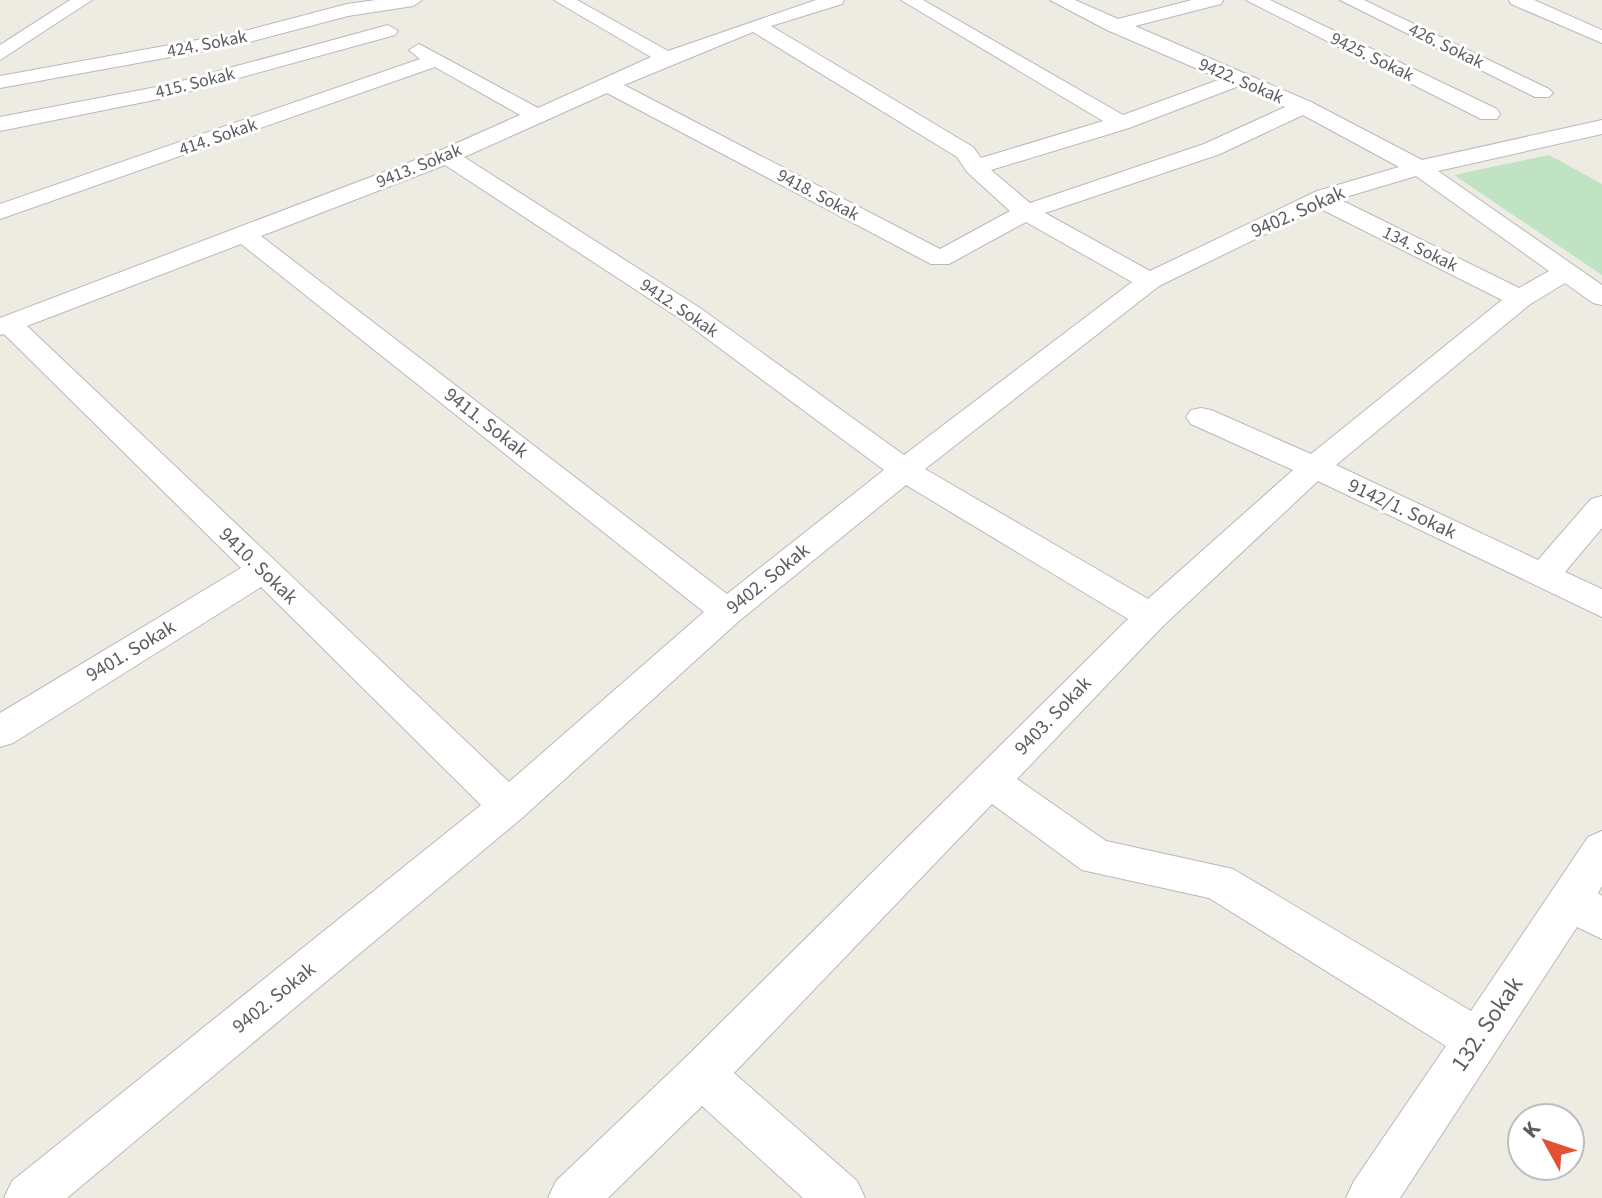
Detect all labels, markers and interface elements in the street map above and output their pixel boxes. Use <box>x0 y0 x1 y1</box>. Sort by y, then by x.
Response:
street label: 426. Sokak <box>1404 17 1488 75</box>
street label: 424. Sokak <box>165 24 249 64</box>
street label: 9425. Sokak <box>1326 26 1418 88</box>
street label: 9422. Sokak <box>1195 52 1287 110</box>
street label: 415. Sokak <box>153 61 237 105</box>
street label: 414. Sokak <box>176 112 260 162</box>
street label: 9413. Sokak <box>373 138 465 194</box>
street label: 9418. Sokak <box>772 163 864 227</box>
street label: 9402. Sokak <box>1247 179 1349 245</box>
street label: 134. Sokak <box>1378 220 1462 278</box>
street label: 9412. Sokak <box>635 272 723 344</box>
street label: 9411. Sokak <box>438 381 534 465</box>
street label: 9142/1. Sokak <box>1343 472 1461 546</box>
street label: 9410. Sokak <box>212 521 304 611</box>
street label: 9402. Sokak <box>720 537 816 621</box>
street label: 9401. Sokak <box>81 613 181 689</box>
street label: 9403. Sokak <box>1008 670 1098 762</box>
street label: 9402. Sokak <box>226 956 322 1040</box>
street label: 132. Sokak <box>1442 969 1532 1079</box>
north arrow <box>1506 1102 1586 1182</box>
text: K <box>1515 1114 1548 1145</box>

